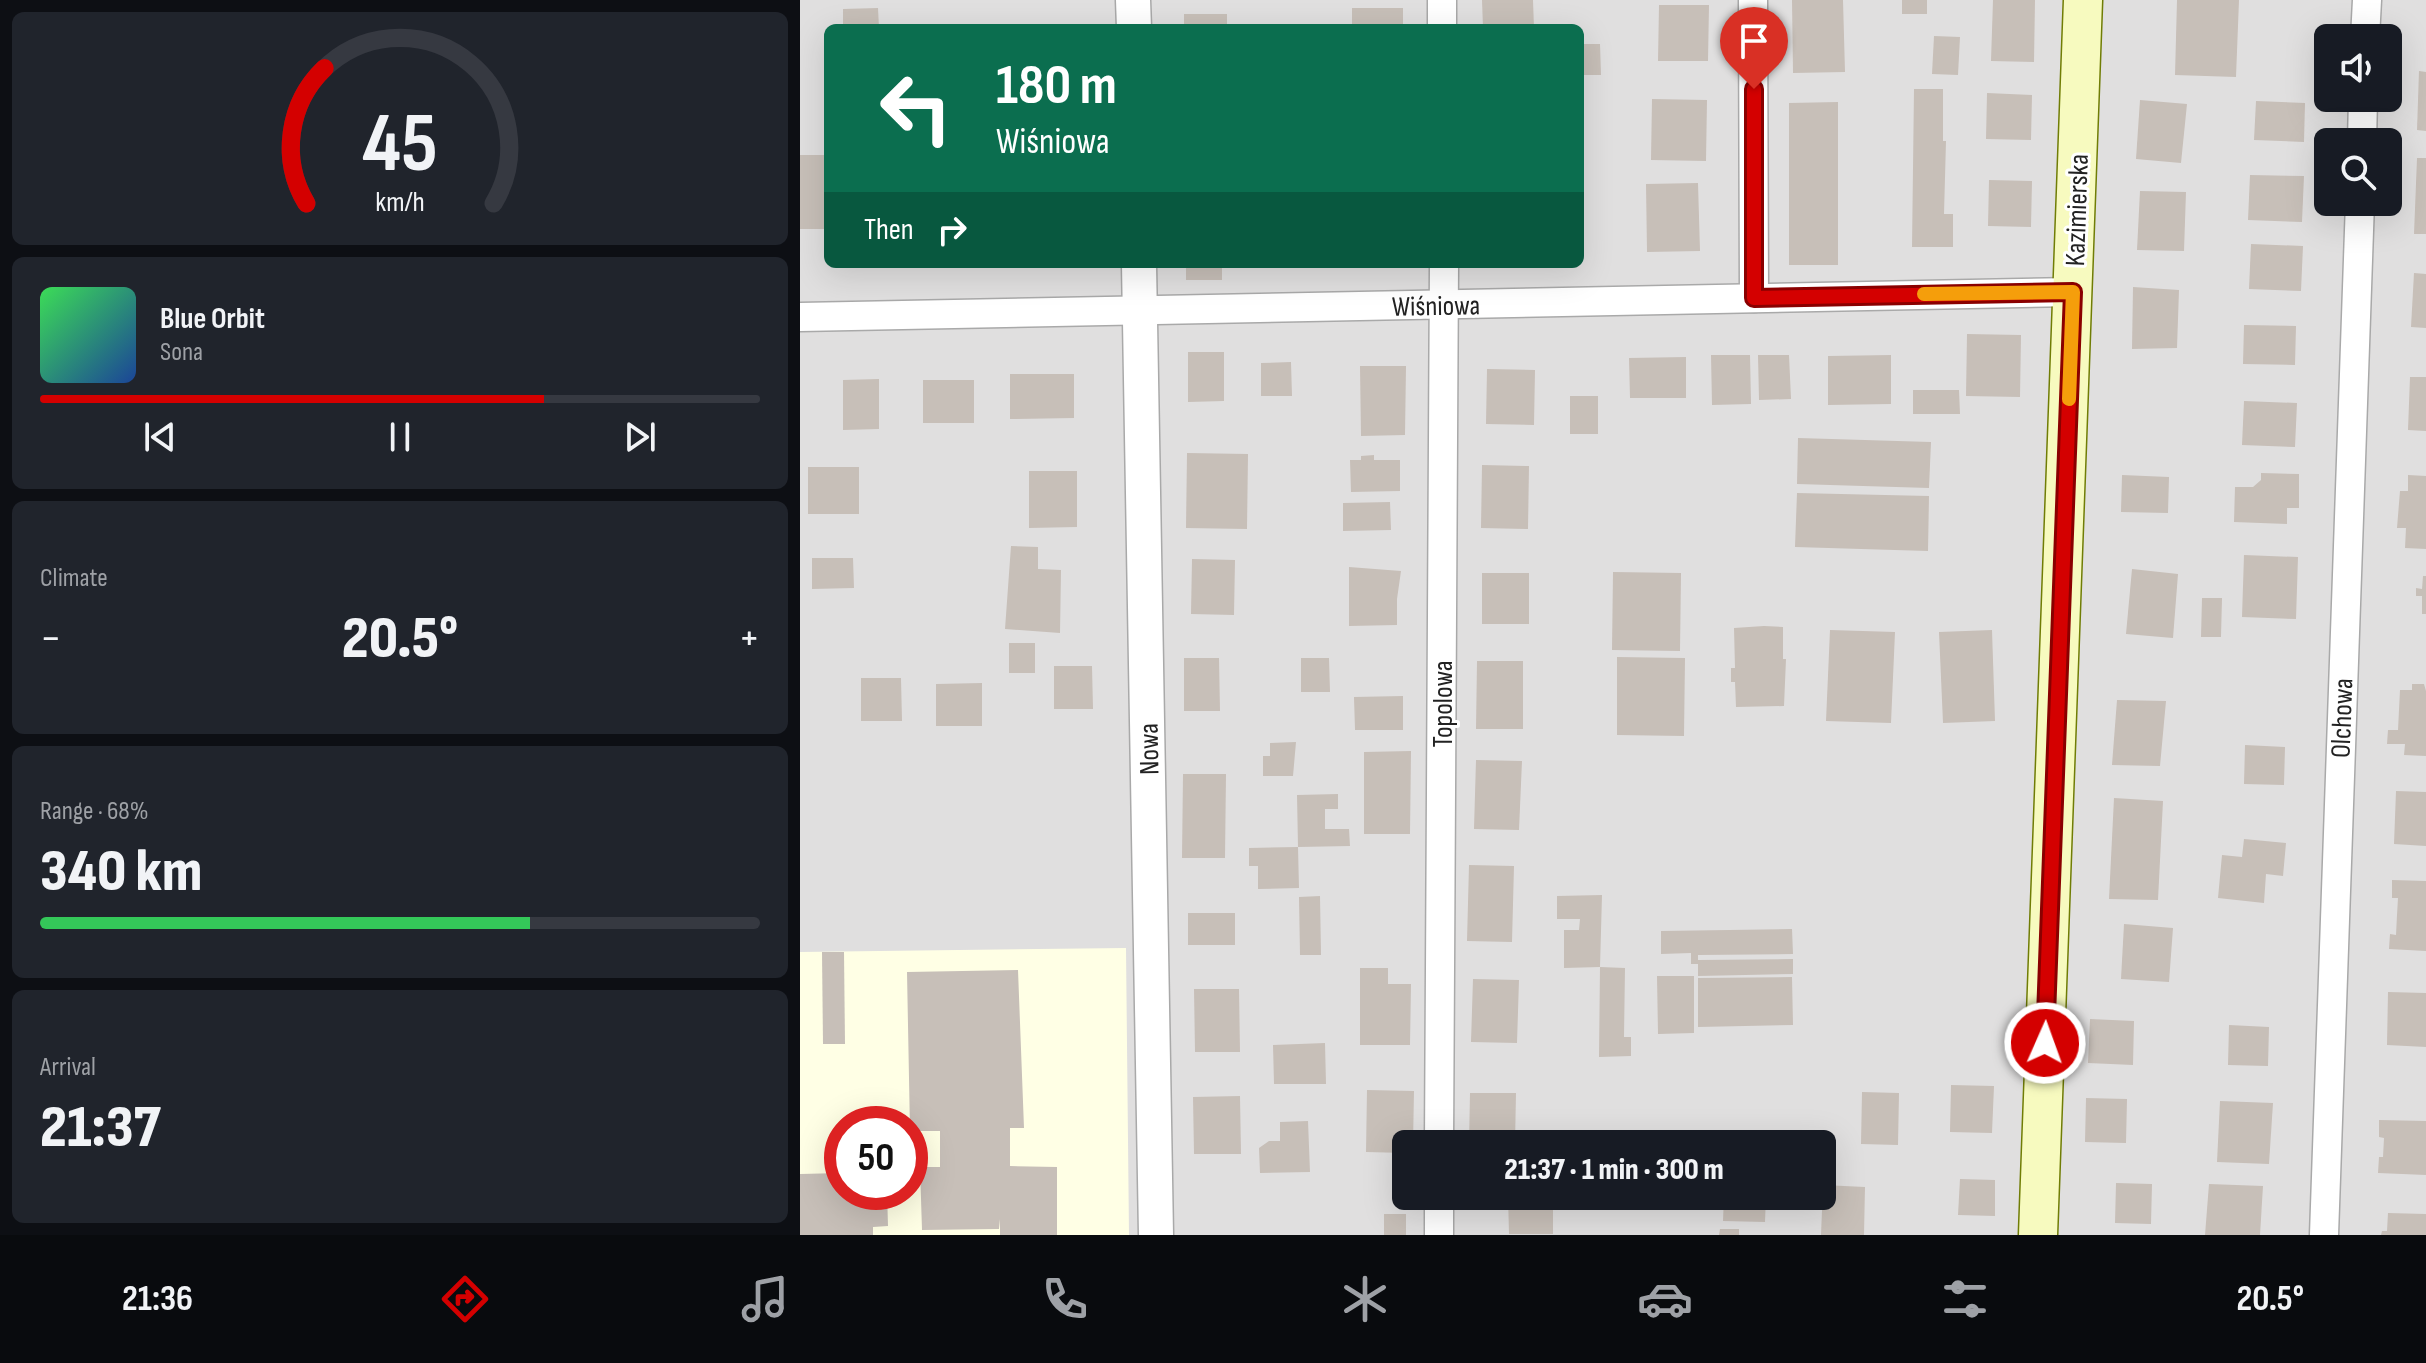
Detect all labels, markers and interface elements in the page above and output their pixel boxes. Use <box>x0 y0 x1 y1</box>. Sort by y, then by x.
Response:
pin <box>1720 7 1788 89</box>
icon: arrive <box>1732 19 1776 63</box>
map controls <box>2314 24 2402 216</box>
button: sound <box>2314 24 2402 112</box>
text: 180 m <box>996 53 1117 120</box>
icon: left <box>864 56 968 160</box>
text: 45 <box>362 95 438 195</box>
text: Wiśniowa <box>996 121 1110 164</box>
button: search <box>2314 128 2402 216</box>
street label: Kazimierska <box>2059 153 2096 267</box>
text: km/h <box>375 185 425 220</box>
icon: right <box>930 208 974 252</box>
text: Then <box>864 212 914 248</box>
street label: Wiśniowa <box>1392 289 1480 324</box>
text: Blue Orbit <box>160 301 265 337</box>
text: Sona <box>160 337 203 368</box>
icon: previous <box>138 415 182 459</box>
icon: pause <box>378 415 422 459</box>
icon: next <box>618 415 662 459</box>
text: Climate <box>40 563 108 594</box>
text: 20.5° <box>342 603 458 675</box>
text: − <box>40 612 62 665</box>
text: + <box>738 612 760 665</box>
street label: Topolowa <box>1427 660 1460 748</box>
street label: Olchowa <box>2325 678 2360 759</box>
street label: Nowa <box>1133 723 1166 775</box>
text: Range · 68% <box>40 796 149 827</box>
text: 340 km <box>40 836 202 908</box>
position arrow <box>2003 1001 2087 1085</box>
text: Arrival <box>40 1052 96 1083</box>
text: 21:37 <box>40 1092 161 1164</box>
speed limit sign: 50 <box>824 1106 928 1210</box>
text: 21:37 · 1 min · 300 m <box>1504 1152 1724 1188</box>
icon: directions <box>437 1271 493 1327</box>
icon: music <box>737 1271 793 1327</box>
icon: phone <box>1037 1271 1093 1327</box>
icon: climate <box>1337 1271 1393 1327</box>
icon: car <box>1637 1271 1693 1327</box>
icon: filters <box>1937 1271 1993 1327</box>
text: 21:36 <box>122 1278 193 1321</box>
text: 20.5° <box>2237 1278 2304 1321</box>

